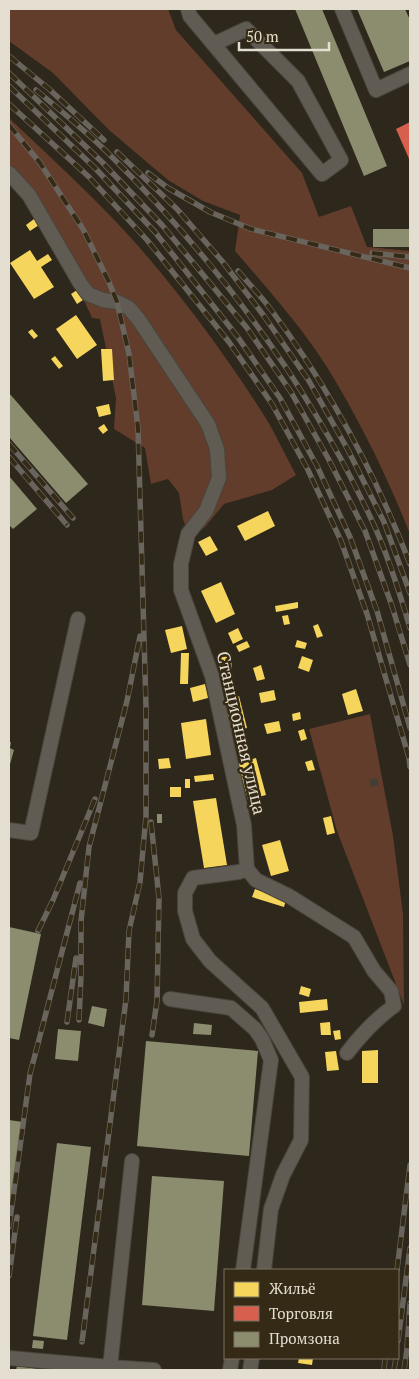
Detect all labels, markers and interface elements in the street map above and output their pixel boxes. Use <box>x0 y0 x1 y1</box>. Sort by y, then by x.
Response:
scale bar <box>239 20 329 52</box>
text: 50 m <box>246 26 279 46</box>
street label: Станционная улица <box>212 649 272 817</box>
legend <box>224 1269 399 1359</box>
text: Жильё <box>269 1278 316 1298</box>
text: Торговля <box>269 1303 333 1323</box>
text: Промзона <box>269 1328 340 1348</box>

